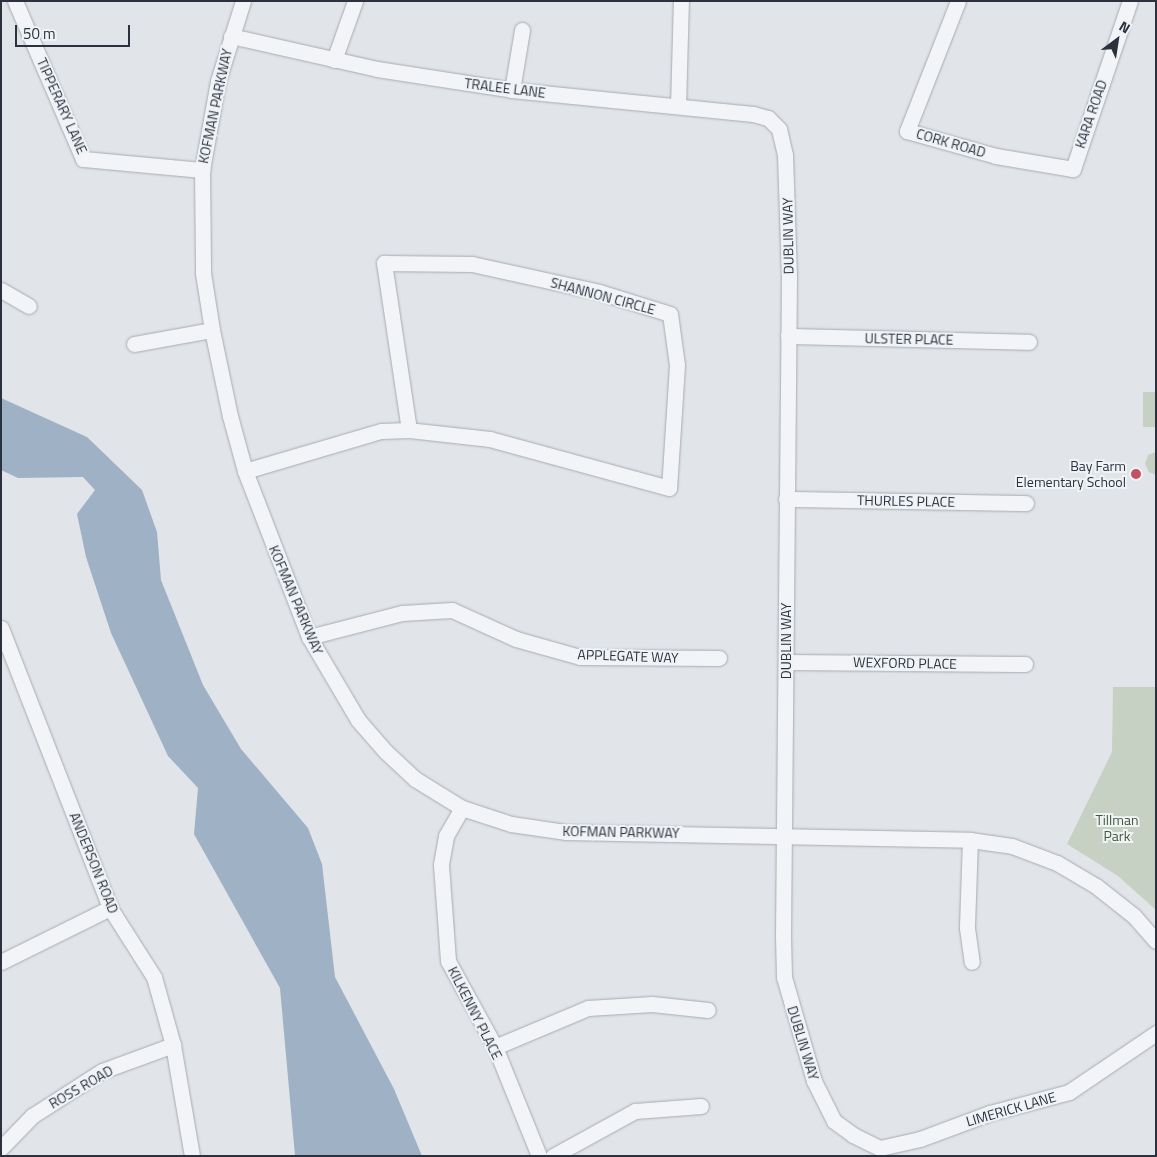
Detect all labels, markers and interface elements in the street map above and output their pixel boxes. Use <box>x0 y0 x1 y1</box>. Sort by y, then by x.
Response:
scale bar <box>18 15 132 47</box>
north arrow <box>1092 15 1142 65</box>
text: N <box>1115 15 1135 38</box>
text: 50 m <box>23 22 56 45</box>
street label: KOFMAN PARKWAY <box>195 47 235 165</box>
street label: TIPPERARY LANE <box>33 55 91 157</box>
street label: TRALEE LANE <box>463 75 547 101</box>
street label: KARA ROAD <box>1071 78 1111 150</box>
street label: CORK ROAD <box>914 125 988 161</box>
street label: DUBLIN WAY <box>779 198 797 274</box>
street label: SHANNON CIRCLE <box>549 274 657 318</box>
street label: ULSTER PLACE <box>865 330 953 348</box>
place label: Bay Farm Elementary School <box>1016 458 1126 491</box>
marker: Bay Farm Elementary School <box>1130 468 1142 480</box>
street label: THURLES PLACE <box>857 492 955 510</box>
street label: KOFMAN PARKWAY <box>265 543 327 657</box>
street label: DUBLIN WAY <box>778 603 794 679</box>
street label: APPLEGATE WAY <box>577 646 679 666</box>
street label: WEXFORD PLACE <box>853 654 957 672</box>
street label: ANDERSON ROAD <box>66 810 122 916</box>
park label: Tillman Park <box>1095 812 1139 844</box>
street label: KOFMAN PARKWAY <box>562 823 680 841</box>
street label: KILKENNY PLACE <box>444 964 506 1062</box>
street label: DUBLIN WAY <box>784 1004 822 1082</box>
street label: ROSS ROAD <box>46 1062 116 1112</box>
street label: LIMERICK LANE <box>964 1088 1058 1130</box>

